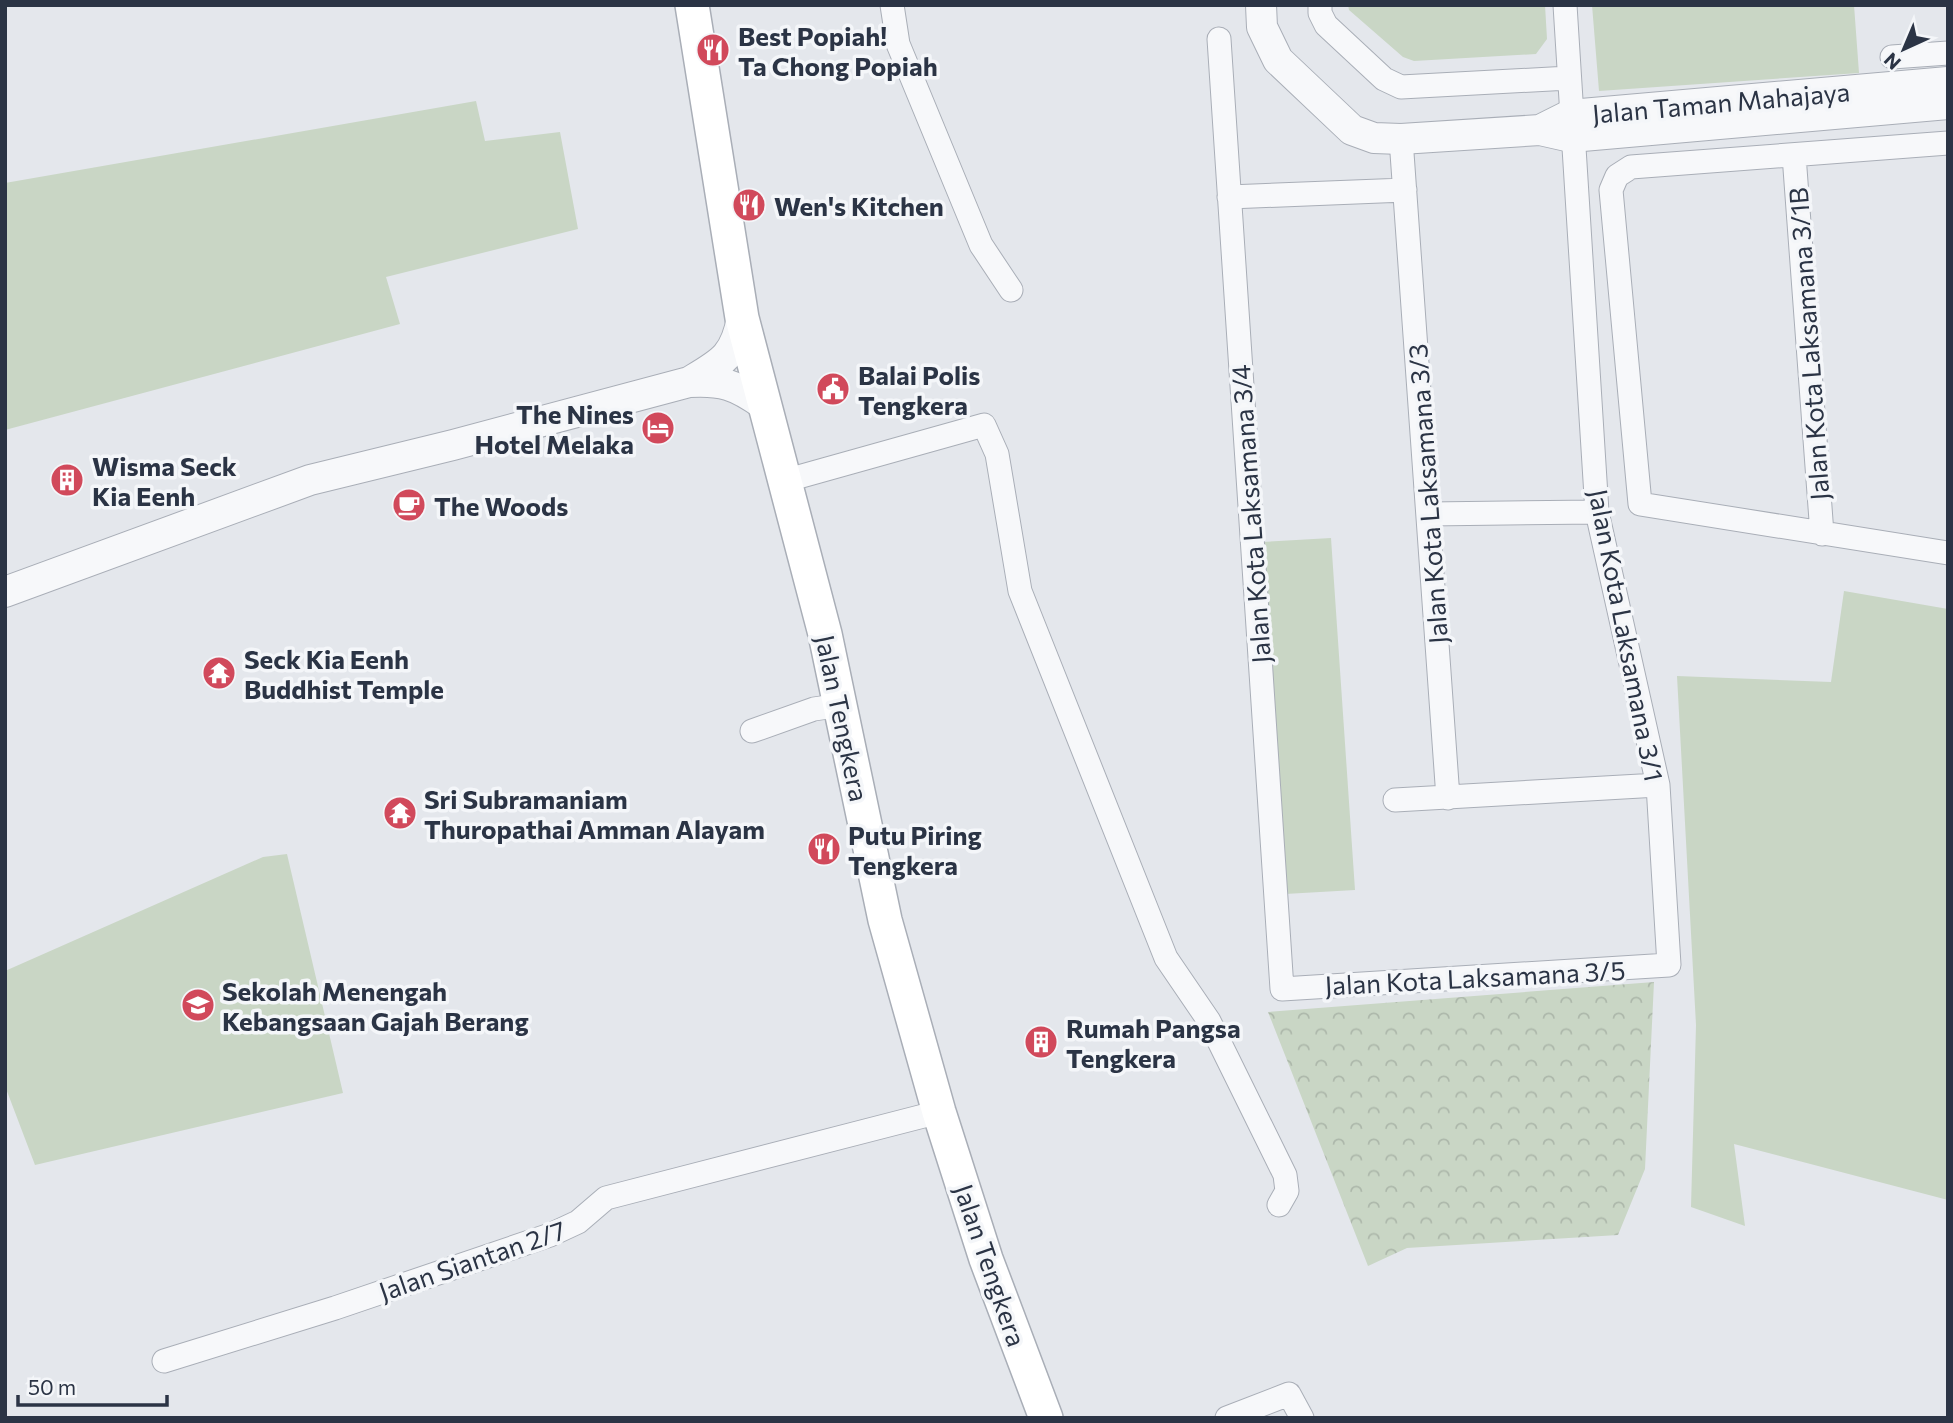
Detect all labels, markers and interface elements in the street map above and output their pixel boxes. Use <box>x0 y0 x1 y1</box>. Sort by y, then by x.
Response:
north arrow <box>1869 14 1939 84</box>
place label: Best Popiah! Ta Chong Popiah <box>738 20 938 81</box>
restaurant icon: Best Popiah! Ta Chong Popiah <box>694 31 732 69</box>
text: N <box>1879 48 1905 75</box>
street label: Jalan Taman Mahajaya <box>1591 75 1851 129</box>
restaurant icon: Wen's Kitchen <box>730 186 768 224</box>
street label: Jalan Kota Laksamana 3/1B <box>1782 186 1834 502</box>
place label: Wen's Kitchen <box>774 190 944 221</box>
street label: Jalan Kota Laksamana 3/3 <box>1401 343 1453 645</box>
place label: Balai Polis Tengkera <box>858 359 980 420</box>
street label: Jalan Kota Laksamana 3/4 <box>1224 363 1276 665</box>
public building icon: Balai Polis Tengkera <box>814 370 852 408</box>
place label: The Nines Hotel Melaka <box>474 398 634 459</box>
hotel icon: The Nines Hotel Melaka <box>639 409 677 447</box>
place label: Wisma Seck Kia Eenh <box>92 450 237 511</box>
building icon: Wisma Seck Kia Eenh <box>48 461 86 499</box>
cafe icon: The Woods <box>390 486 428 524</box>
street label: Jalan Kota Laksamana 3/1 <box>1583 486 1671 784</box>
place label: The Woods <box>434 490 568 521</box>
street label: Jalan Tengkera <box>810 632 876 804</box>
place label: Seck Kia Eenh Buddhist Temple <box>244 643 444 704</box>
temple icon: Seck Kia Eenh Buddhist Temple <box>200 654 238 692</box>
place label: Sri Subramaniam Thuropathai Amman Alayam <box>424 783 765 844</box>
temple icon: Sri Subramaniam Thuropathai Amman Alayam <box>381 794 419 832</box>
place label: Putu Piring Tengkera <box>848 819 982 880</box>
restaurant icon: Putu Piring Tengkera <box>805 830 843 868</box>
street label: Jalan Kota Laksamana 3/5 <box>1324 954 1626 1000</box>
place label: Sekolah Menengah Kebangsaan Gajah Berang <box>222 975 529 1036</box>
school or university icon: Sekolah Menengah Kebangsaan Gajah Berang <box>179 986 217 1024</box>
place label: Rumah Pangsa Tengkera <box>1066 1012 1241 1073</box>
building icon: Rumah Pangsa Tengkera <box>1022 1023 1060 1061</box>
street label: Jalan Tengkera <box>949 1180 1033 1350</box>
street label: Jalan Siantan 2/7 <box>375 1214 569 1306</box>
scale bar <box>18 1364 166 1408</box>
text: 50 m <box>28 1374 76 1399</box>

